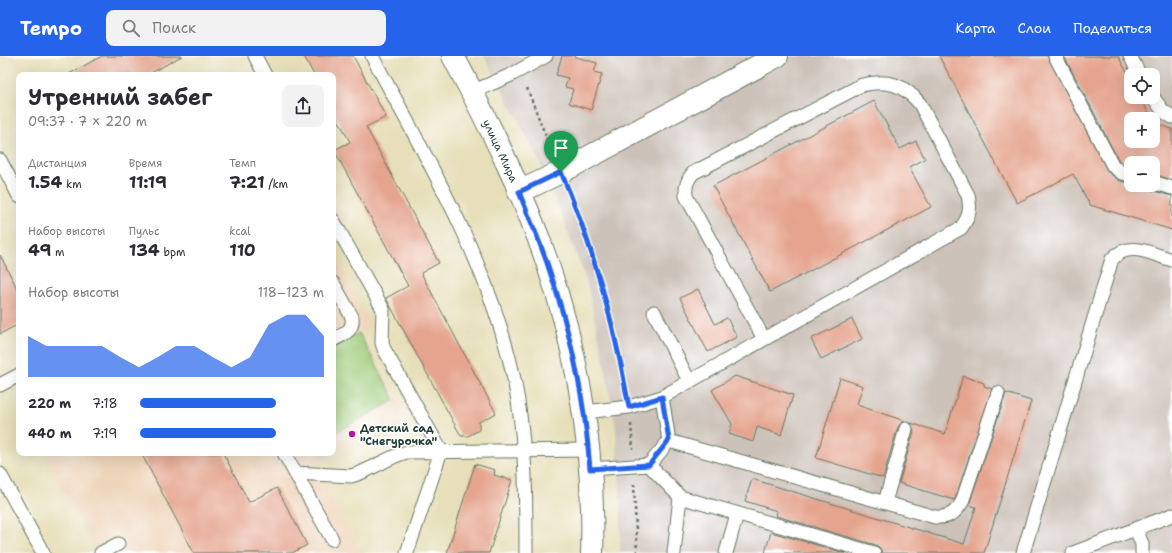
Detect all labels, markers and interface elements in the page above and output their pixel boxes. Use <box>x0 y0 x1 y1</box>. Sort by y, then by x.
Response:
search box <box>106 10 386 46</box>
text: Tempo <box>20 16 82 41</box>
icon: search <box>120 17 142 39</box>
text: Поиск <box>152 18 196 38</box>
text: Карта <box>955 19 996 37</box>
text: Слои <box>1018 19 1051 37</box>
text: Поделиться <box>1073 19 1152 37</box>
map controls <box>1124 68 1160 192</box>
button: locate <box>1124 68 1160 104</box>
text: Утренний забег <box>28 83 212 112</box>
button: share <box>282 85 324 127</box>
button: + <box>1124 112 1160 148</box>
text: 09:37 · 7 × 220 m <box>28 113 147 130</box>
street label: улица Мира <box>479 117 521 185</box>
pin <box>544 131 578 172</box>
icon: arrive <box>550 137 572 159</box>
text: Дистанция <box>28 156 87 171</box>
text: Время <box>129 156 162 171</box>
text: Темп <box>229 156 256 171</box>
button: − <box>1124 156 1160 192</box>
text: 1.54 <box>28 171 62 193</box>
text: 11:19 <box>129 171 167 193</box>
text: 7:21 <box>229 171 265 193</box>
text: km <box>62 177 82 192</box>
text: /km <box>265 177 288 192</box>
text: Набор высоты <box>28 224 105 239</box>
text: Пульс <box>129 224 160 239</box>
text: kcal <box>229 224 251 239</box>
text: 49 <box>28 239 51 261</box>
text: 134 <box>129 239 160 261</box>
text: 110 <box>229 239 256 261</box>
text: m <box>51 245 65 260</box>
text: bpm <box>160 245 186 260</box>
text: Набор высоты <box>28 284 119 301</box>
text: 118–123 m <box>258 284 324 301</box>
text: 220 m <box>28 395 71 412</box>
text: 7:18 <box>92 395 118 412</box>
place label: Детский сад "Снегурочка" <box>360 421 437 449</box>
text: 440 m <box>28 425 72 442</box>
text: 7:19 <box>92 425 117 442</box>
marker: Детский сад "Снегурочка" <box>347 429 357 439</box>

